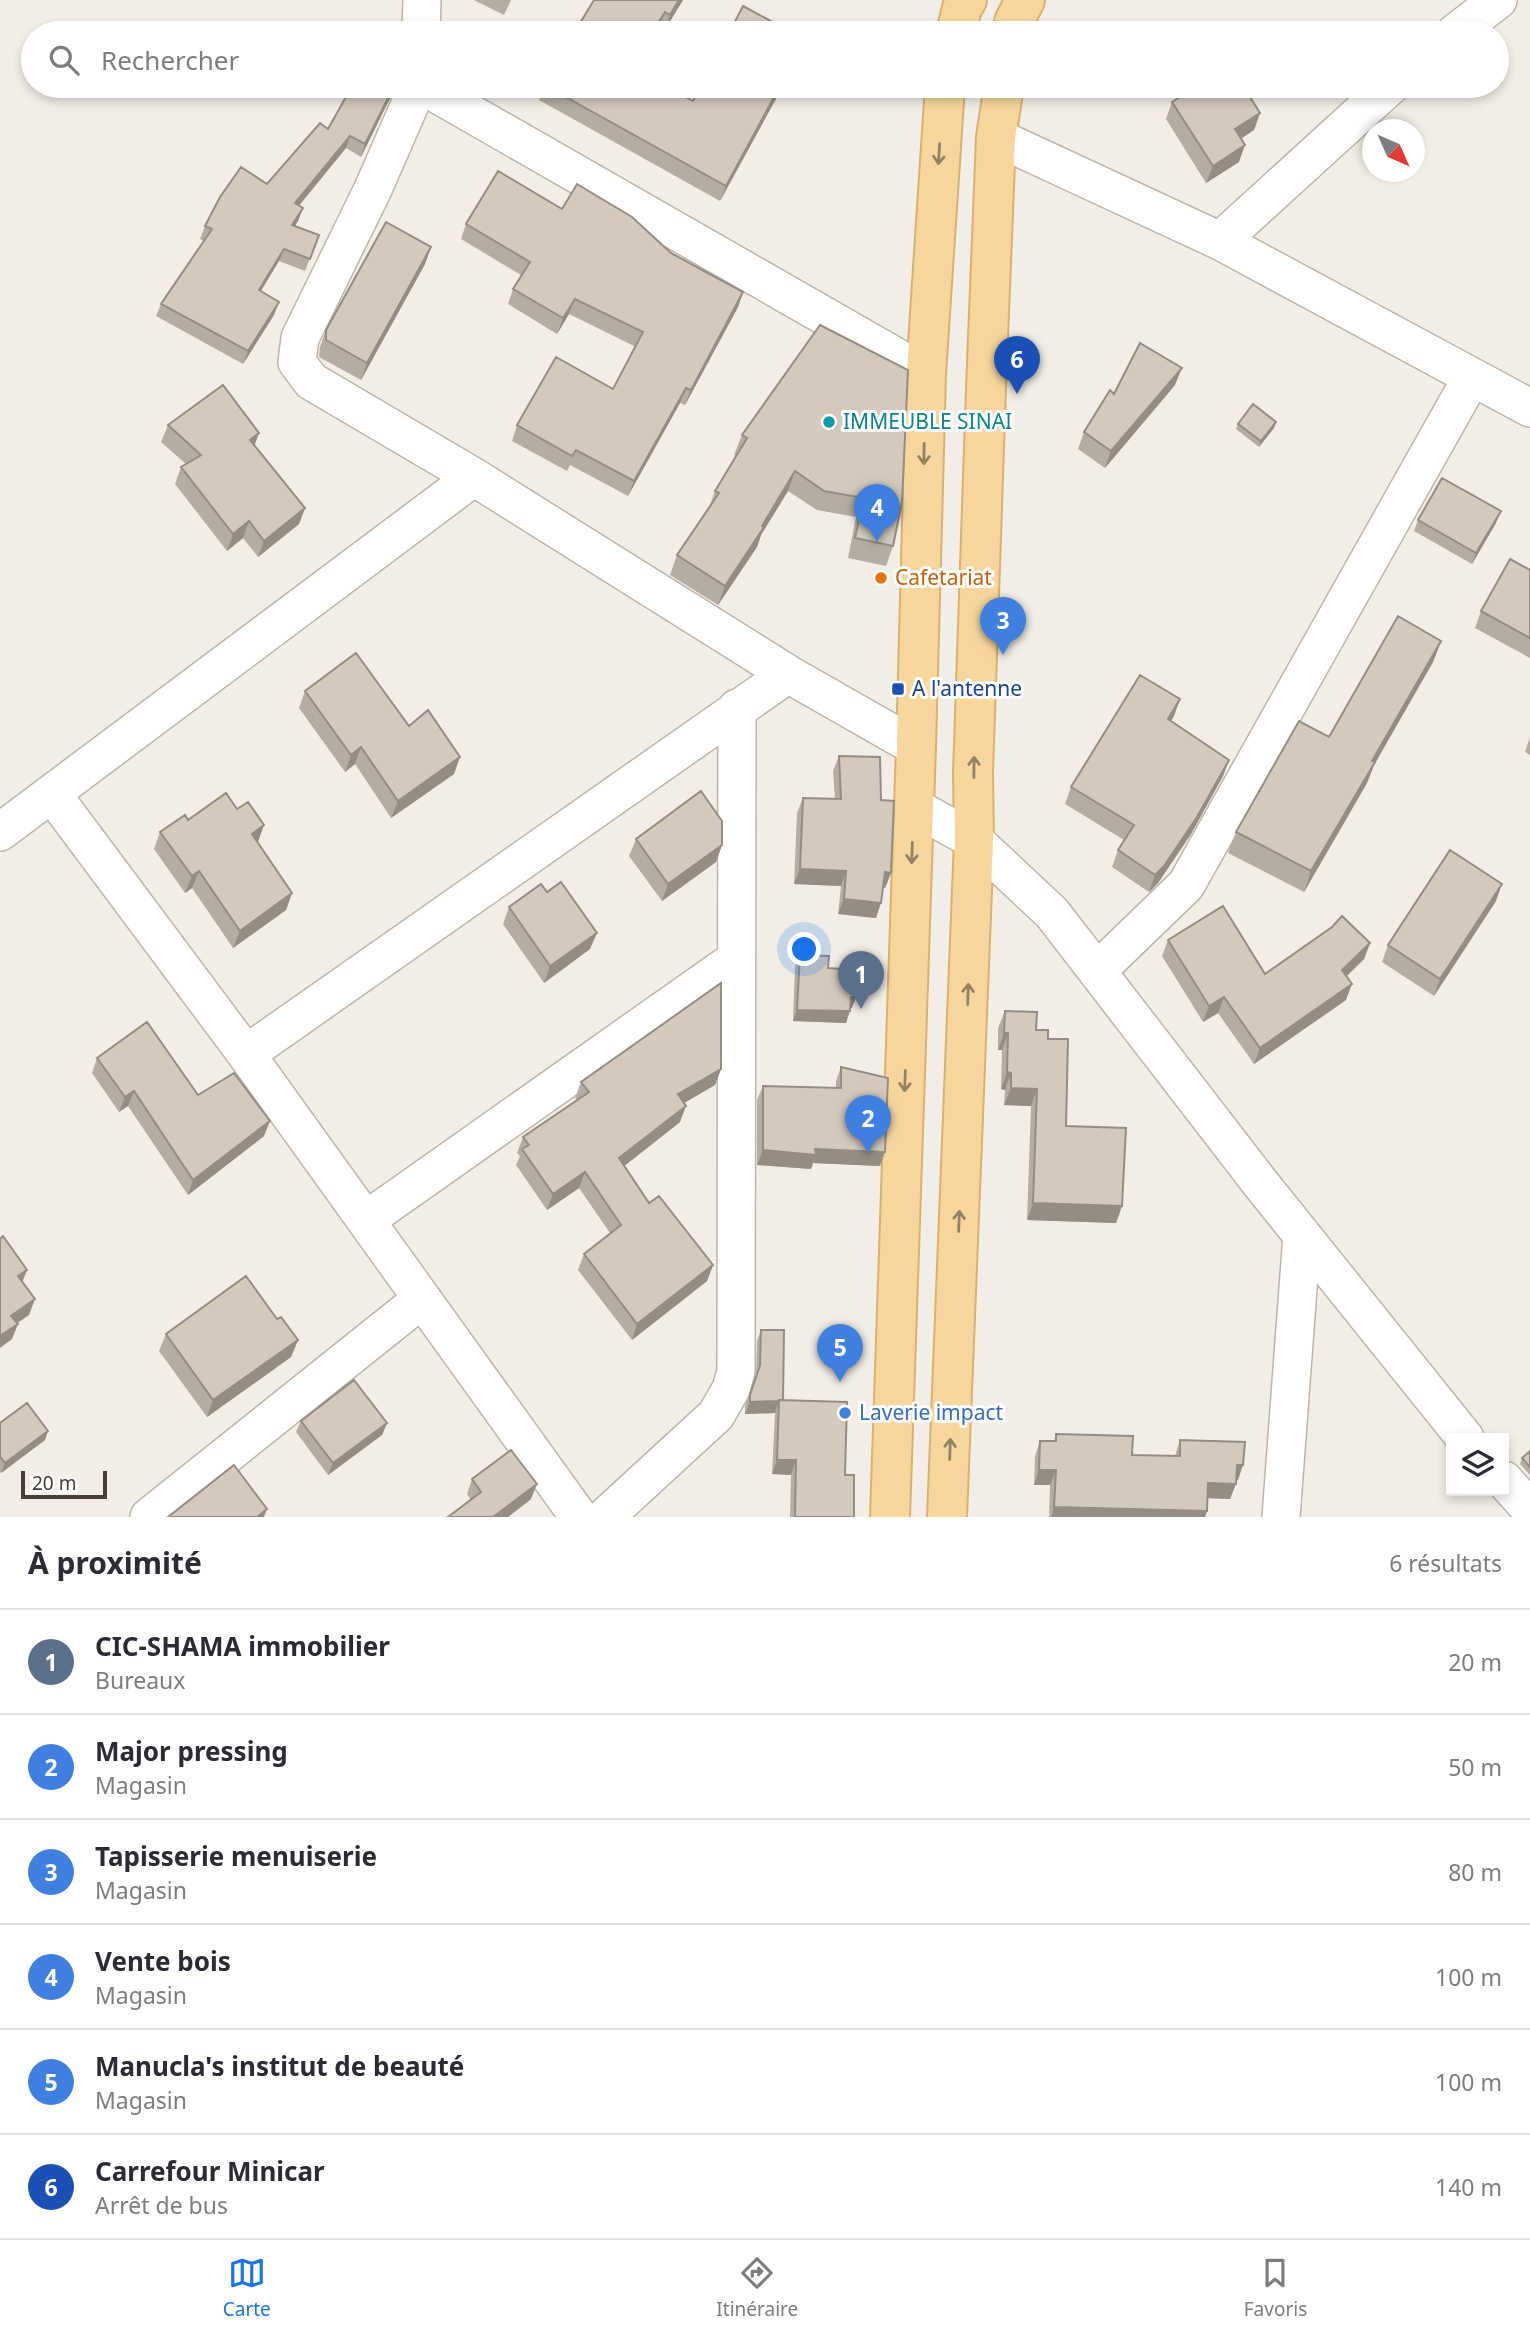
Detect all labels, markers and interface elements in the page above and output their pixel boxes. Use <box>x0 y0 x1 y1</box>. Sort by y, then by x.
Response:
search box <box>21 21 1509 98</box>
icon: search <box>45 41 83 79</box>
text: Rechercher <box>101 42 239 78</box>
north arrow <box>1362 119 1425 182</box>
one-way arrow <box>933 142 946 165</box>
pin: 6 <box>994 336 1040 394</box>
place label: IMMEUBLE SINAI <box>843 407 1012 435</box>
marker: IMMEUBLE SINAI <box>821 414 837 430</box>
one-way arrow <box>917 443 931 466</box>
pin: 4 <box>854 484 900 542</box>
place label: Cafetariat <box>895 563 992 591</box>
marker: Cafetariat <box>873 570 889 586</box>
pin: 3 <box>980 597 1026 655</box>
place label: A l'antenne <box>912 674 1022 702</box>
marker: A l'antenne <box>890 681 906 697</box>
one-way arrow <box>967 756 980 779</box>
one-way arrow <box>906 841 919 864</box>
your location <box>787 932 821 966</box>
pin: 1 <box>838 951 884 1009</box>
one-way arrow <box>961 983 974 1006</box>
one-way arrow <box>898 1069 911 1092</box>
pin: 2 <box>845 1095 891 1153</box>
one-way arrow <box>952 1210 965 1233</box>
pin: 5 <box>817 1324 863 1382</box>
place label: Laverie impact <box>859 1398 1004 1426</box>
marker: Laverie impact <box>837 1405 853 1421</box>
map controls <box>1446 1433 1509 1496</box>
button: layers <box>1446 1433 1509 1496</box>
one-way arrow <box>943 1438 956 1461</box>
scale bar <box>21 1468 107 1500</box>
text: 20 m <box>32 1470 76 1496</box>
text: À proximité <box>28 1542 202 1583</box>
text: 6 résultats <box>1389 1547 1502 1579</box>
text: CIC-SHAMA immobilier <box>95 1628 390 1664</box>
text: 1 <box>44 1646 58 1678</box>
text: 20 m <box>1448 1646 1502 1678</box>
text: Bureaux <box>95 1664 185 1696</box>
text: Major pressing <box>95 1733 288 1769</box>
text: 2 <box>44 1751 58 1783</box>
text: 50 m <box>1448 1751 1502 1783</box>
text: Magasin <box>95 1769 187 1801</box>
text: Tapisserie menuiserie <box>95 1838 377 1874</box>
text: 3 <box>44 1856 58 1888</box>
text: 80 m <box>1448 1856 1502 1888</box>
text: Magasin <box>95 1874 187 1906</box>
text: Vente bois <box>95 1943 231 1979</box>
text: 4 <box>44 1961 58 1993</box>
text: 100 m <box>1435 1961 1502 1993</box>
text: Magasin <box>95 1979 187 2011</box>
text: Manucla's institut de beauté <box>95 2048 464 2084</box>
text: 5 <box>44 2066 58 2098</box>
text: 100 m <box>1435 2066 1502 2098</box>
text: Magasin <box>95 2084 187 2116</box>
text: Carrefour Minicar <box>95 2153 325 2189</box>
text: 6 <box>44 2171 58 2203</box>
text: 140 m <box>1435 2171 1502 2203</box>
text: Arrêt de bus <box>95 2189 228 2221</box>
tab: Carte <box>223 2254 271 2322</box>
tab: Itinéraire <box>716 2254 798 2322</box>
tab: Favoris <box>1244 2254 1307 2322</box>

